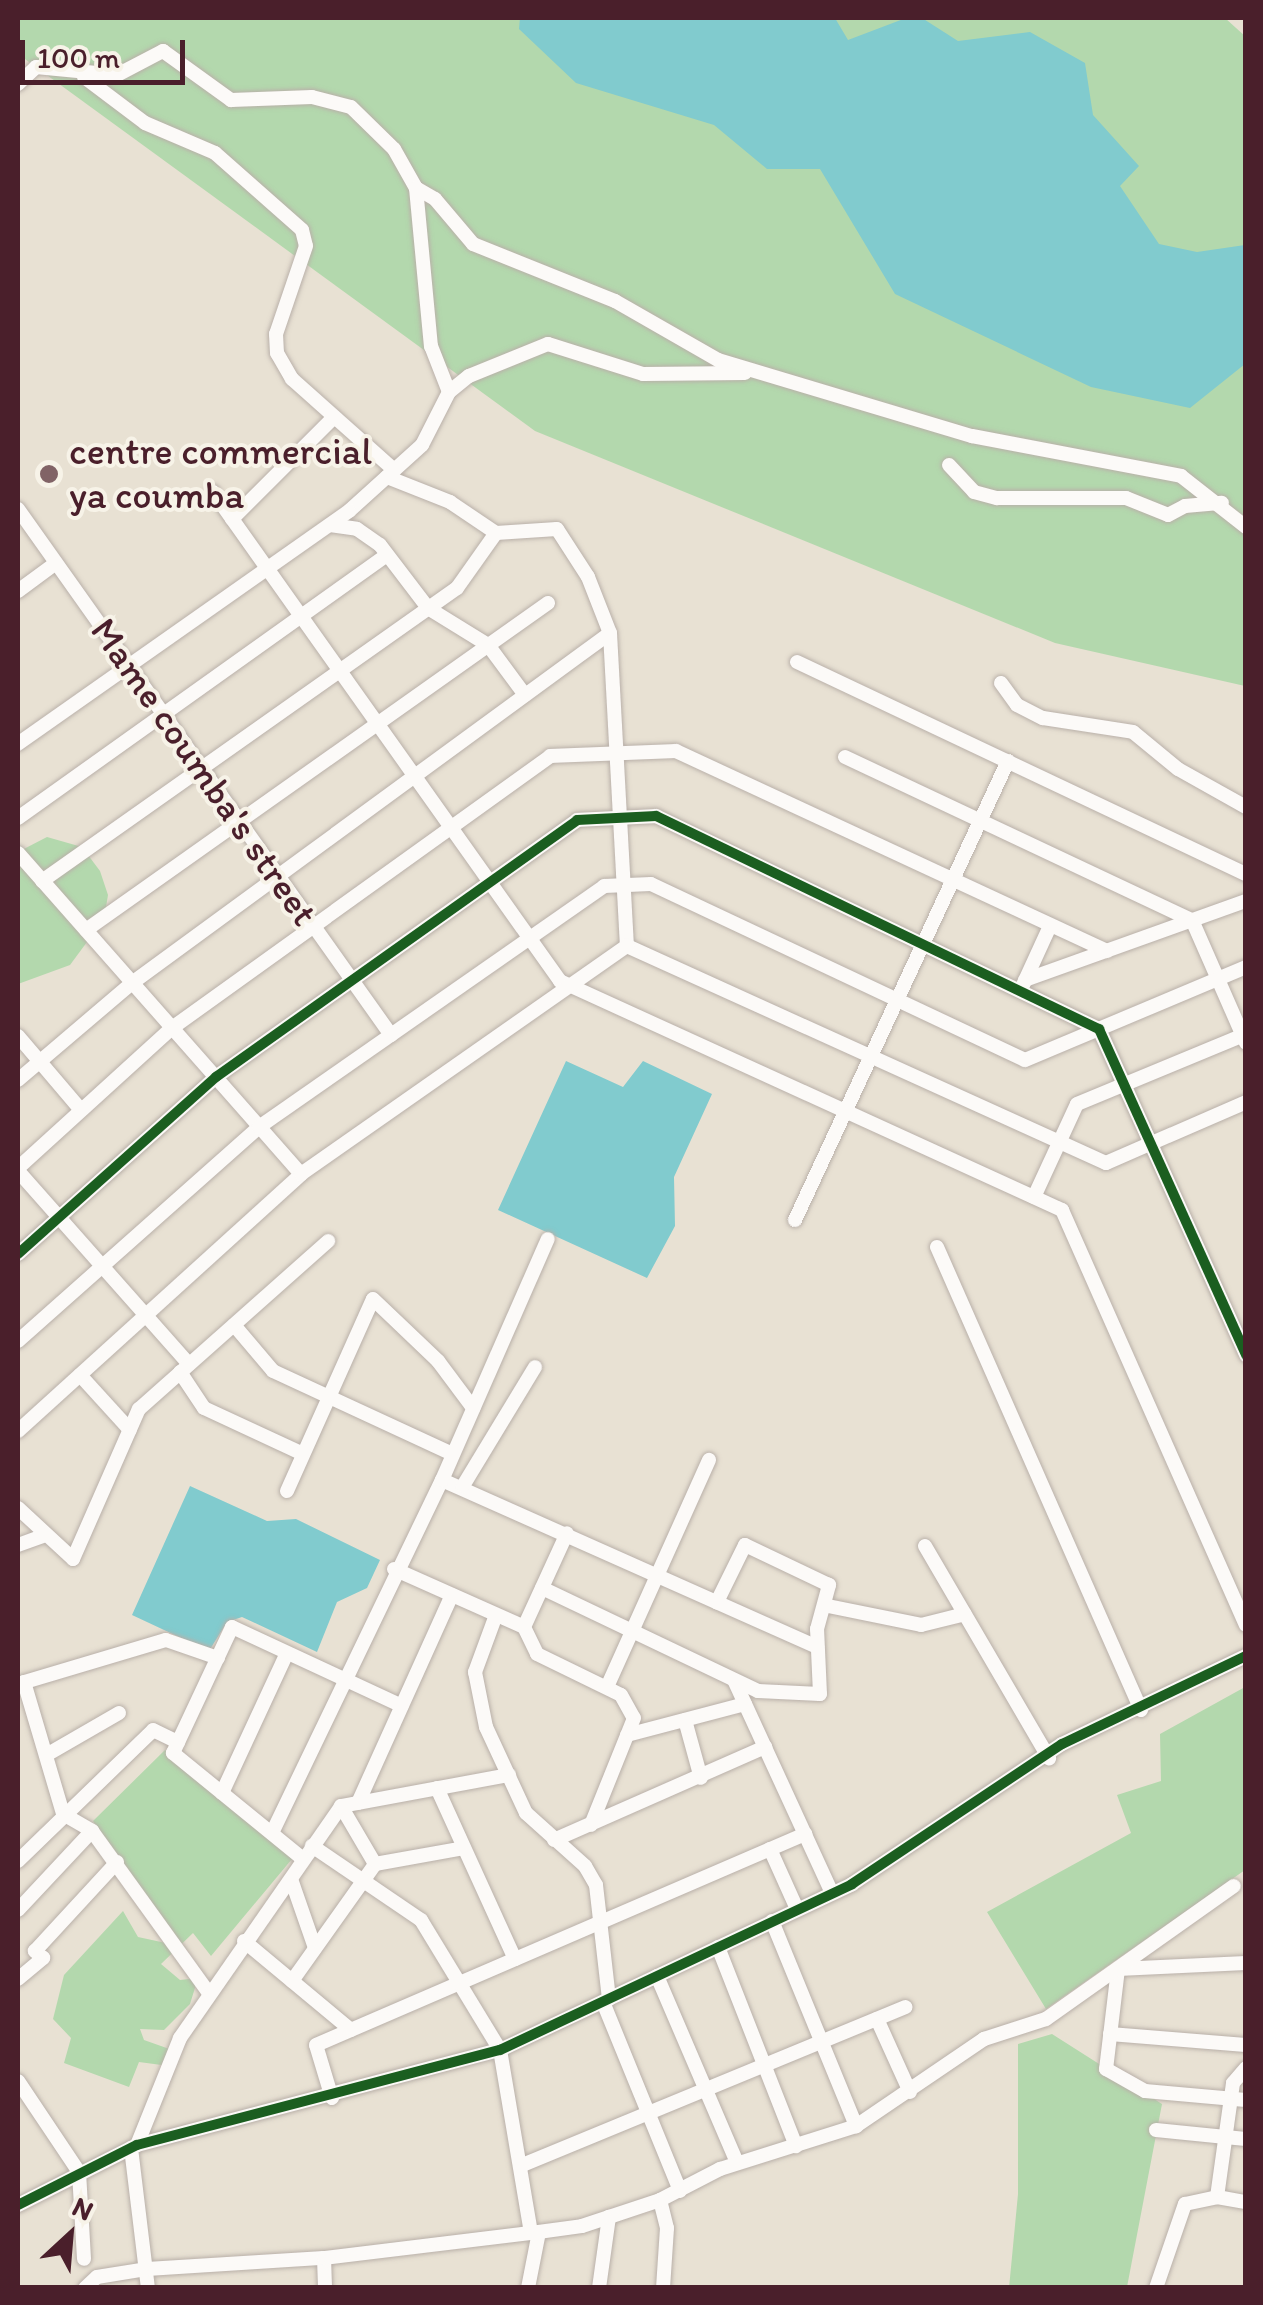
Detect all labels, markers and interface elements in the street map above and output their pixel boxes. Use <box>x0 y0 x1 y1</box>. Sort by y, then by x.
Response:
scale bar <box>25 20 190 82</box>
text: 100 m <box>37 39 120 76</box>
place label: centre commercial ya coumba <box>69 429 372 518</box>
marker: centre commercial ya coumba <box>38 463 60 485</box>
street label: Mame coumba's street <box>80 609 328 935</box>
north arrow <box>20 2185 120 2285</box>
text: N <box>67 2189 99 2227</box>

